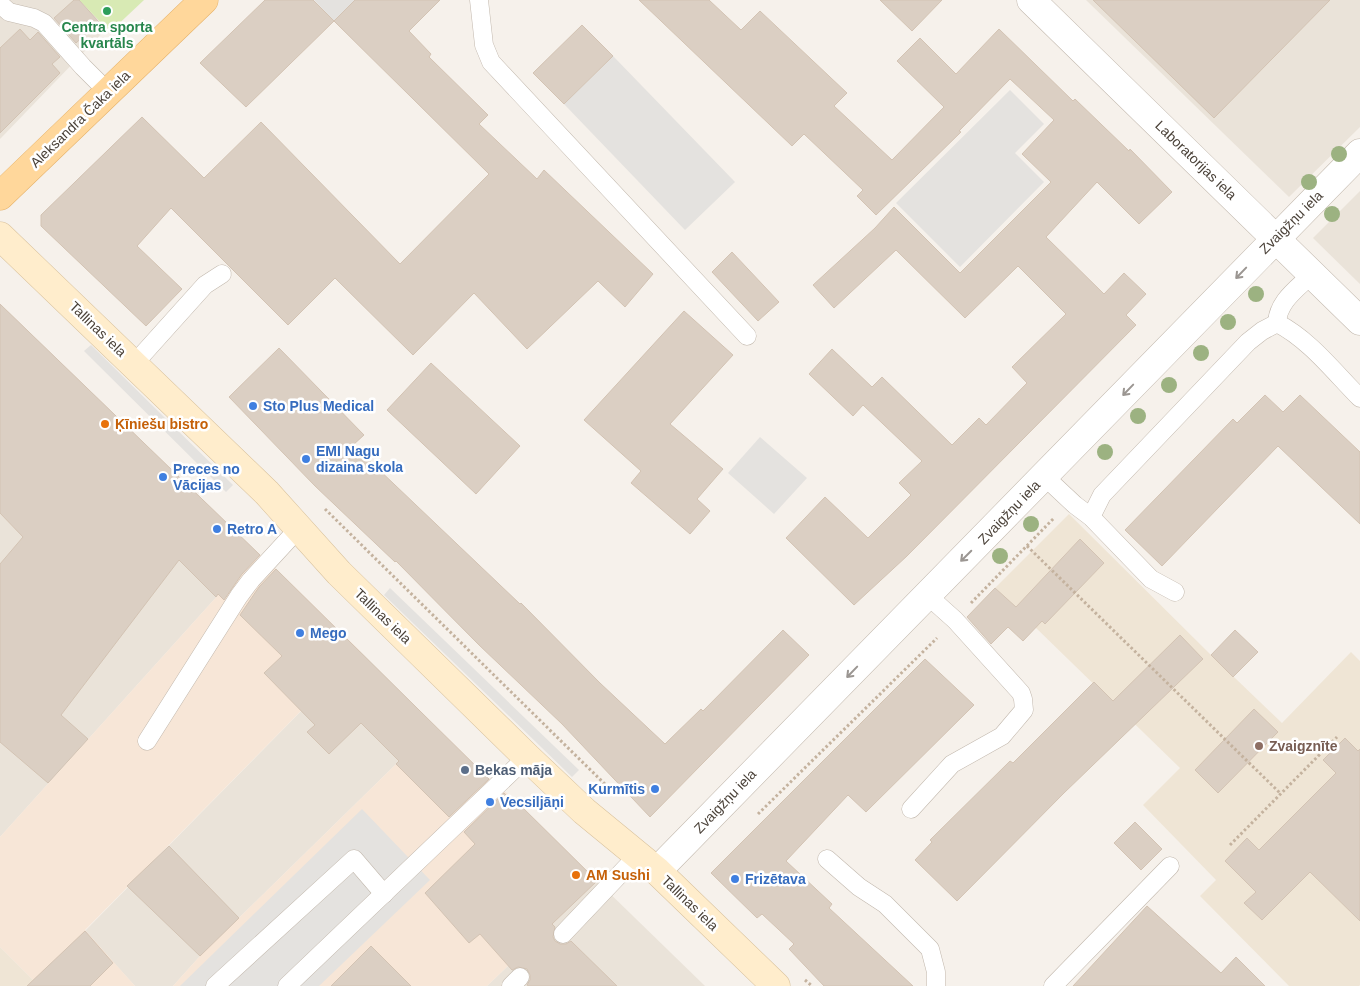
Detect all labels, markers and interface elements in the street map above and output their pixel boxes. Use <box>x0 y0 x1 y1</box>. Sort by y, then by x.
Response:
marker: Centra sporta kvartāls <box>101 5 113 17</box>
place label: Centra sporta kvartāls <box>61 19 153 51</box>
street label: Aleksandra Čaka iela <box>27 67 133 171</box>
street label: Laboratorijas iela <box>1152 117 1240 203</box>
street label: Zvaigžņu iela <box>1256 187 1326 257</box>
one-way arrow <box>1235 267 1247 279</box>
street label: Tallinas iela <box>66 298 130 360</box>
one-way arrow <box>1122 384 1134 396</box>
place label: Sto Plus Medical <box>263 398 374 414</box>
marker: Sto Plus Medical <box>247 400 259 412</box>
place label: Ķīniešu bistro <box>115 416 208 432</box>
marker: Ķīniešu bistro <box>99 418 111 430</box>
place label: EMI Nagu dizaina skola <box>316 443 403 475</box>
marker: EMI Nagu dizaina skola <box>300 453 312 465</box>
place label: Preces no Vācijas <box>173 461 240 493</box>
marker: Preces no Vācijas <box>157 471 169 483</box>
street label: Zvaigžņu iela <box>975 477 1044 547</box>
place label: Retro A <box>227 521 277 537</box>
marker: Retro A <box>211 523 223 535</box>
one-way arrow <box>960 550 972 563</box>
street label: Tallinas iela <box>351 585 415 647</box>
place label: Mego <box>310 625 347 641</box>
marker: Mego <box>294 627 306 639</box>
one-way arrow <box>845 666 858 678</box>
place label: Zvaigznīte <box>1269 738 1338 754</box>
marker: Zvaigznīte <box>1253 740 1265 752</box>
place label: Bekas māja <box>475 762 552 778</box>
marker: Bekas māja <box>459 764 471 776</box>
street label: Zvaigžņu iela <box>691 766 760 836</box>
place label: Kurmītis <box>588 781 645 797</box>
marker: Kurmītis <box>649 783 661 795</box>
place label: Vecsiljāņi <box>500 794 564 810</box>
marker: Vecsiljāņi <box>484 796 496 808</box>
place label: AM Sushi <box>586 867 650 883</box>
marker: AM Sushi <box>570 869 582 881</box>
place label: Frizētava <box>745 871 806 887</box>
street label: Tallinas iela <box>658 872 722 934</box>
marker: Frizētava <box>729 873 741 885</box>

